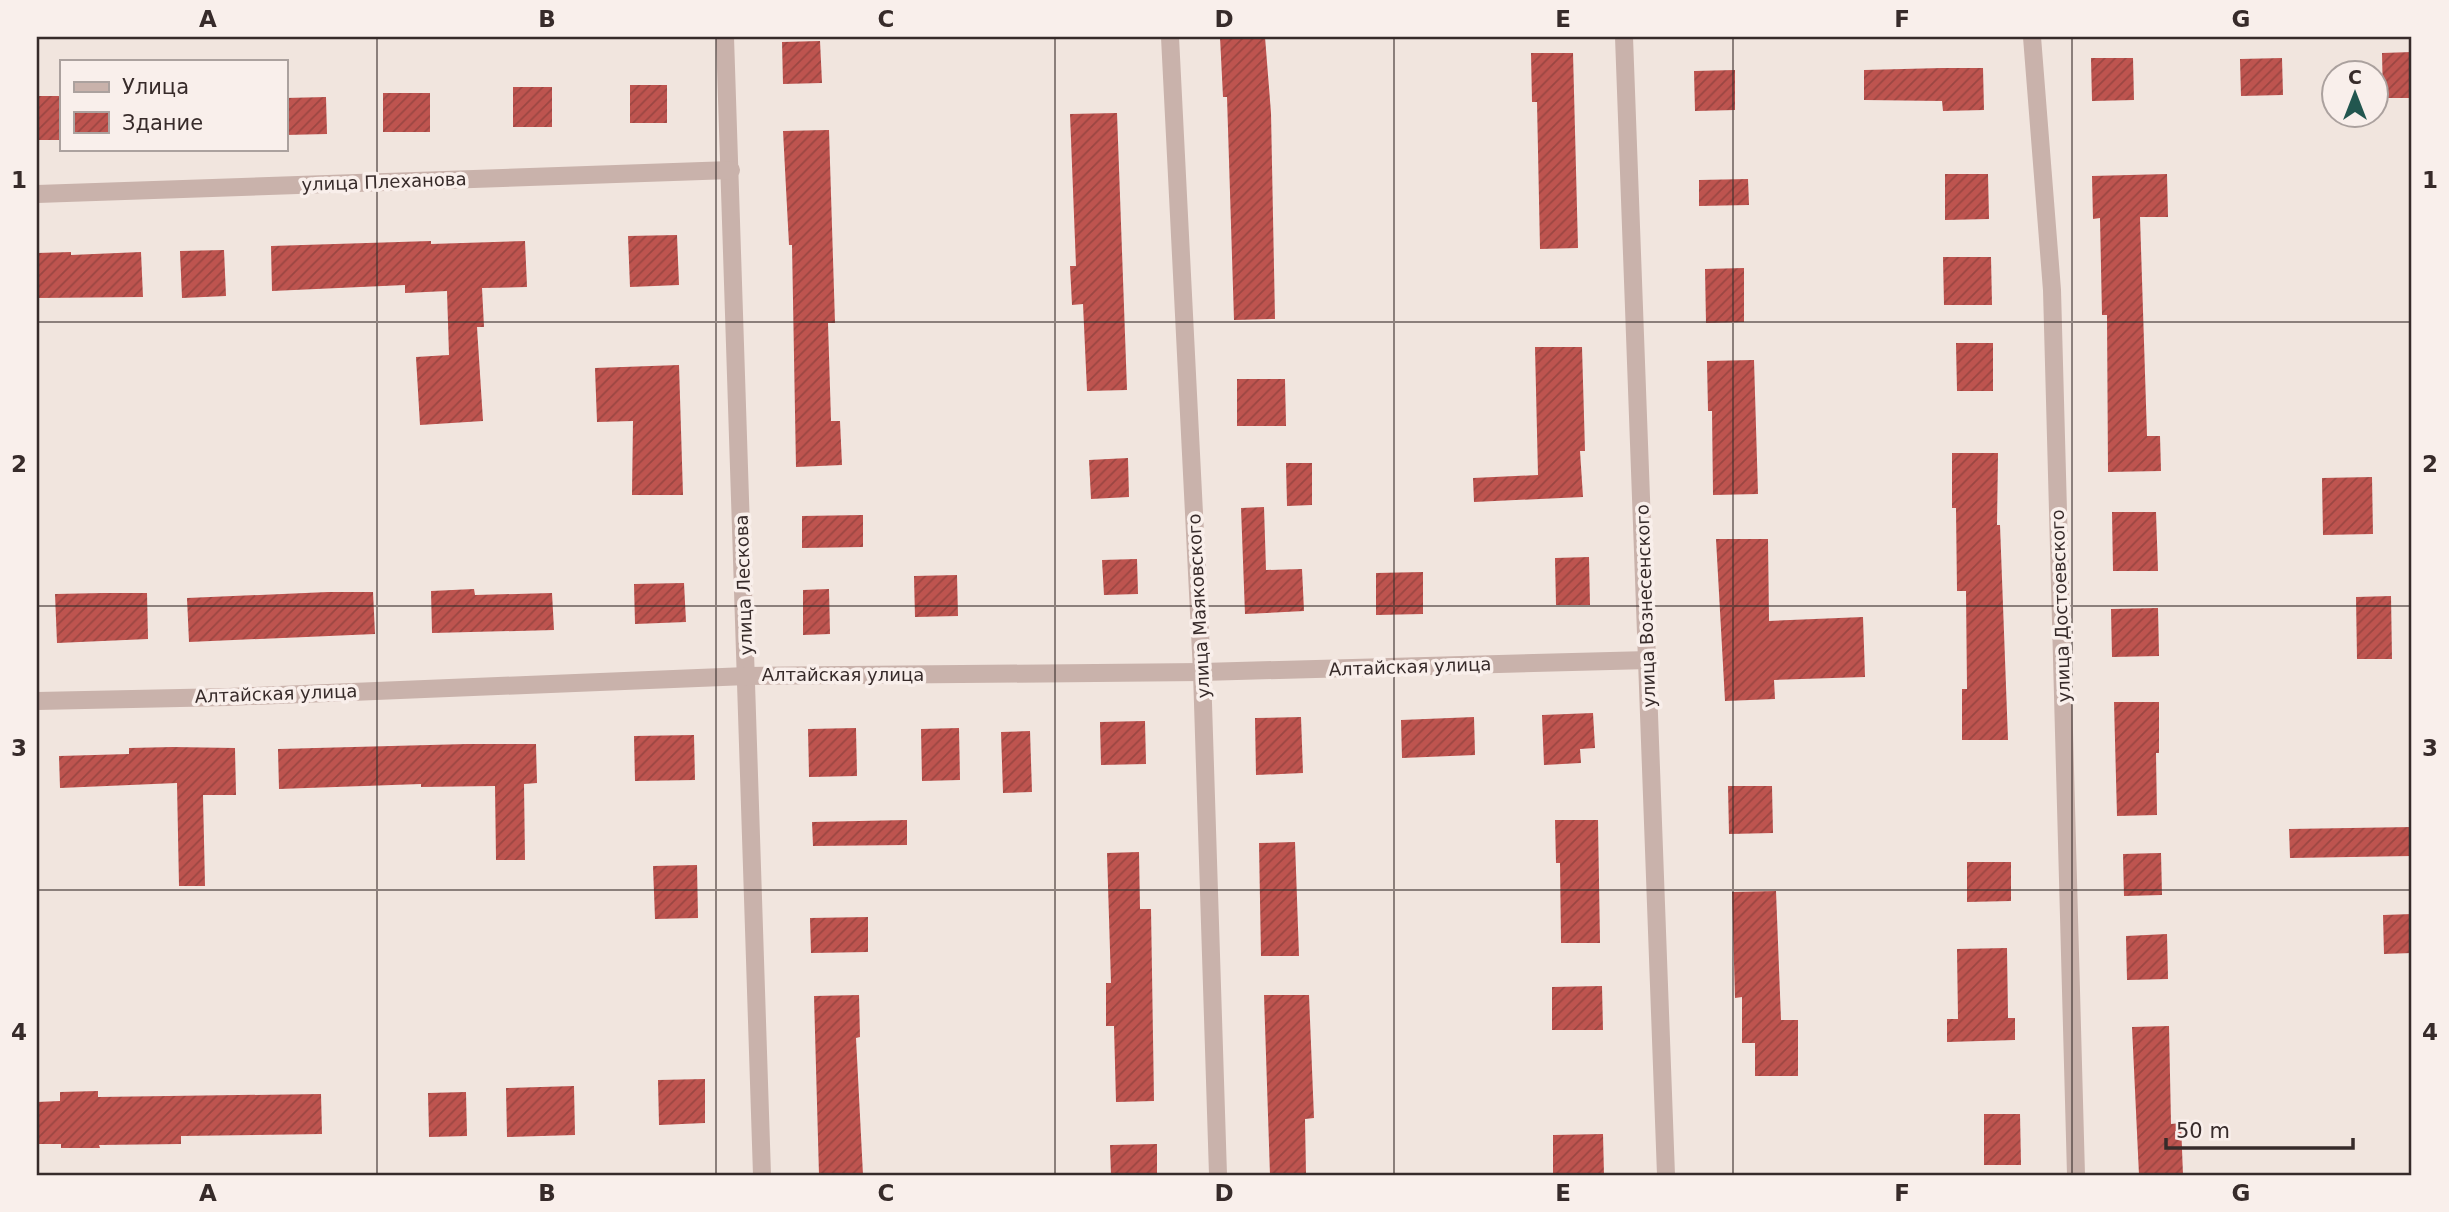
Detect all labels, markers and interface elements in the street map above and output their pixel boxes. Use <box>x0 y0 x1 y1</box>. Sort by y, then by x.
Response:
text: A <box>199 6 217 32</box>
text: B <box>538 6 556 32</box>
text: C <box>878 6 894 32</box>
text: D <box>1214 6 1234 32</box>
text: E <box>1555 6 1571 32</box>
text: F <box>1894 6 1910 32</box>
text: G <box>2232 6 2250 32</box>
legend <box>60 60 287 150</box>
north arrow <box>2320 60 2390 130</box>
text: С <box>2348 66 2362 88</box>
text: Улица <box>122 75 189 99</box>
text: Здание <box>122 111 203 135</box>
text: 1 <box>11 167 27 193</box>
text: 1 <box>2422 167 2438 193</box>
street label: улица Плеханова <box>301 168 467 195</box>
text: 2 <box>11 451 27 477</box>
text: 2 <box>2422 451 2438 477</box>
street label: улица Вознесенского <box>1631 504 1660 708</box>
street label: улица Достоевского <box>2047 509 2074 703</box>
street label: улица Маяковского <box>1183 513 1214 699</box>
street label: улица Лескова <box>731 514 756 656</box>
street label: Алтайская улица <box>1328 653 1492 680</box>
street label: Алтайская улица <box>762 664 924 685</box>
street label: Алтайская улица <box>194 680 358 707</box>
text: 3 <box>11 735 27 761</box>
text: 3 <box>2422 735 2438 761</box>
text: 4 <box>11 1019 27 1045</box>
text: 4 <box>2422 1019 2438 1045</box>
scale bar <box>2166 1107 2353 1151</box>
text: 50 m <box>2176 1119 2230 1143</box>
text: A <box>199 1180 217 1206</box>
text: B <box>538 1180 556 1206</box>
text: C <box>878 1180 894 1206</box>
text: D <box>1214 1180 1234 1206</box>
text: E <box>1555 1180 1571 1206</box>
text: F <box>1894 1180 1910 1206</box>
text: G <box>2232 1180 2250 1206</box>

